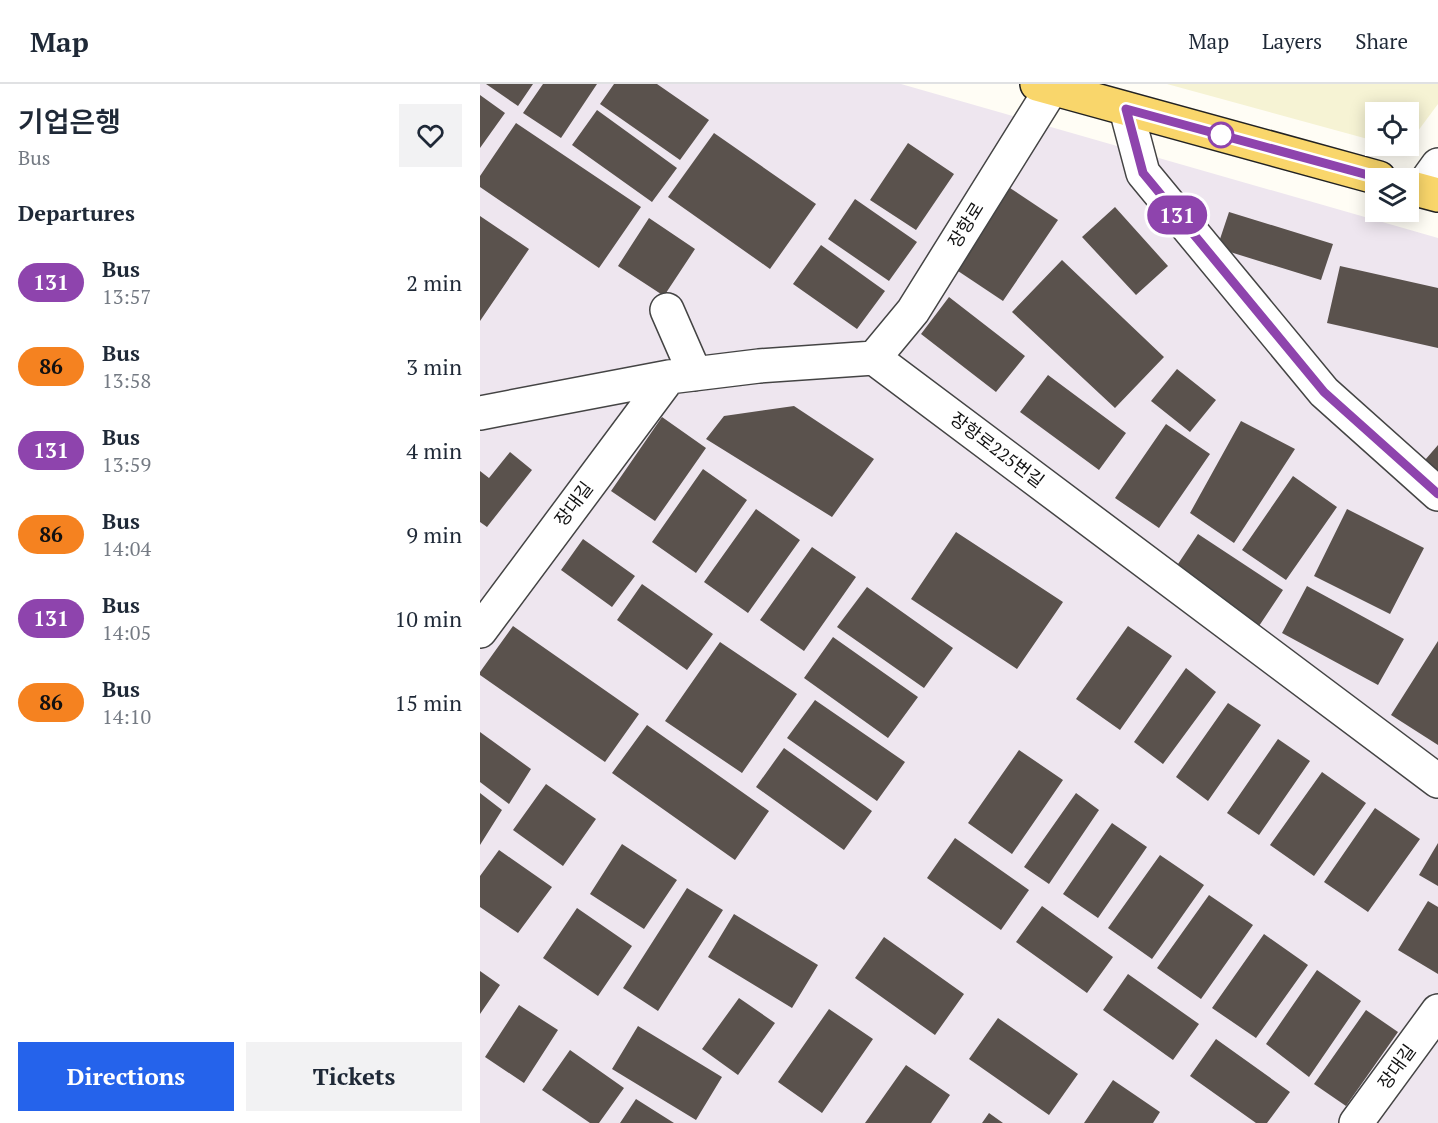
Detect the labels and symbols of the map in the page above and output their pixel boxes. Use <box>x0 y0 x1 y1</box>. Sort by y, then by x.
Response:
unlabelled marker <box>1208 122 1234 148</box>
line badge: 131 <box>1142 196 1212 234</box>
street label: 장항로 <box>942 197 988 252</box>
street label: 장항로225번길 <box>946 406 1049 492</box>
street label: 장대길 <box>549 476 598 530</box>
street label: 장대길 <box>1372 1039 1421 1094</box>

